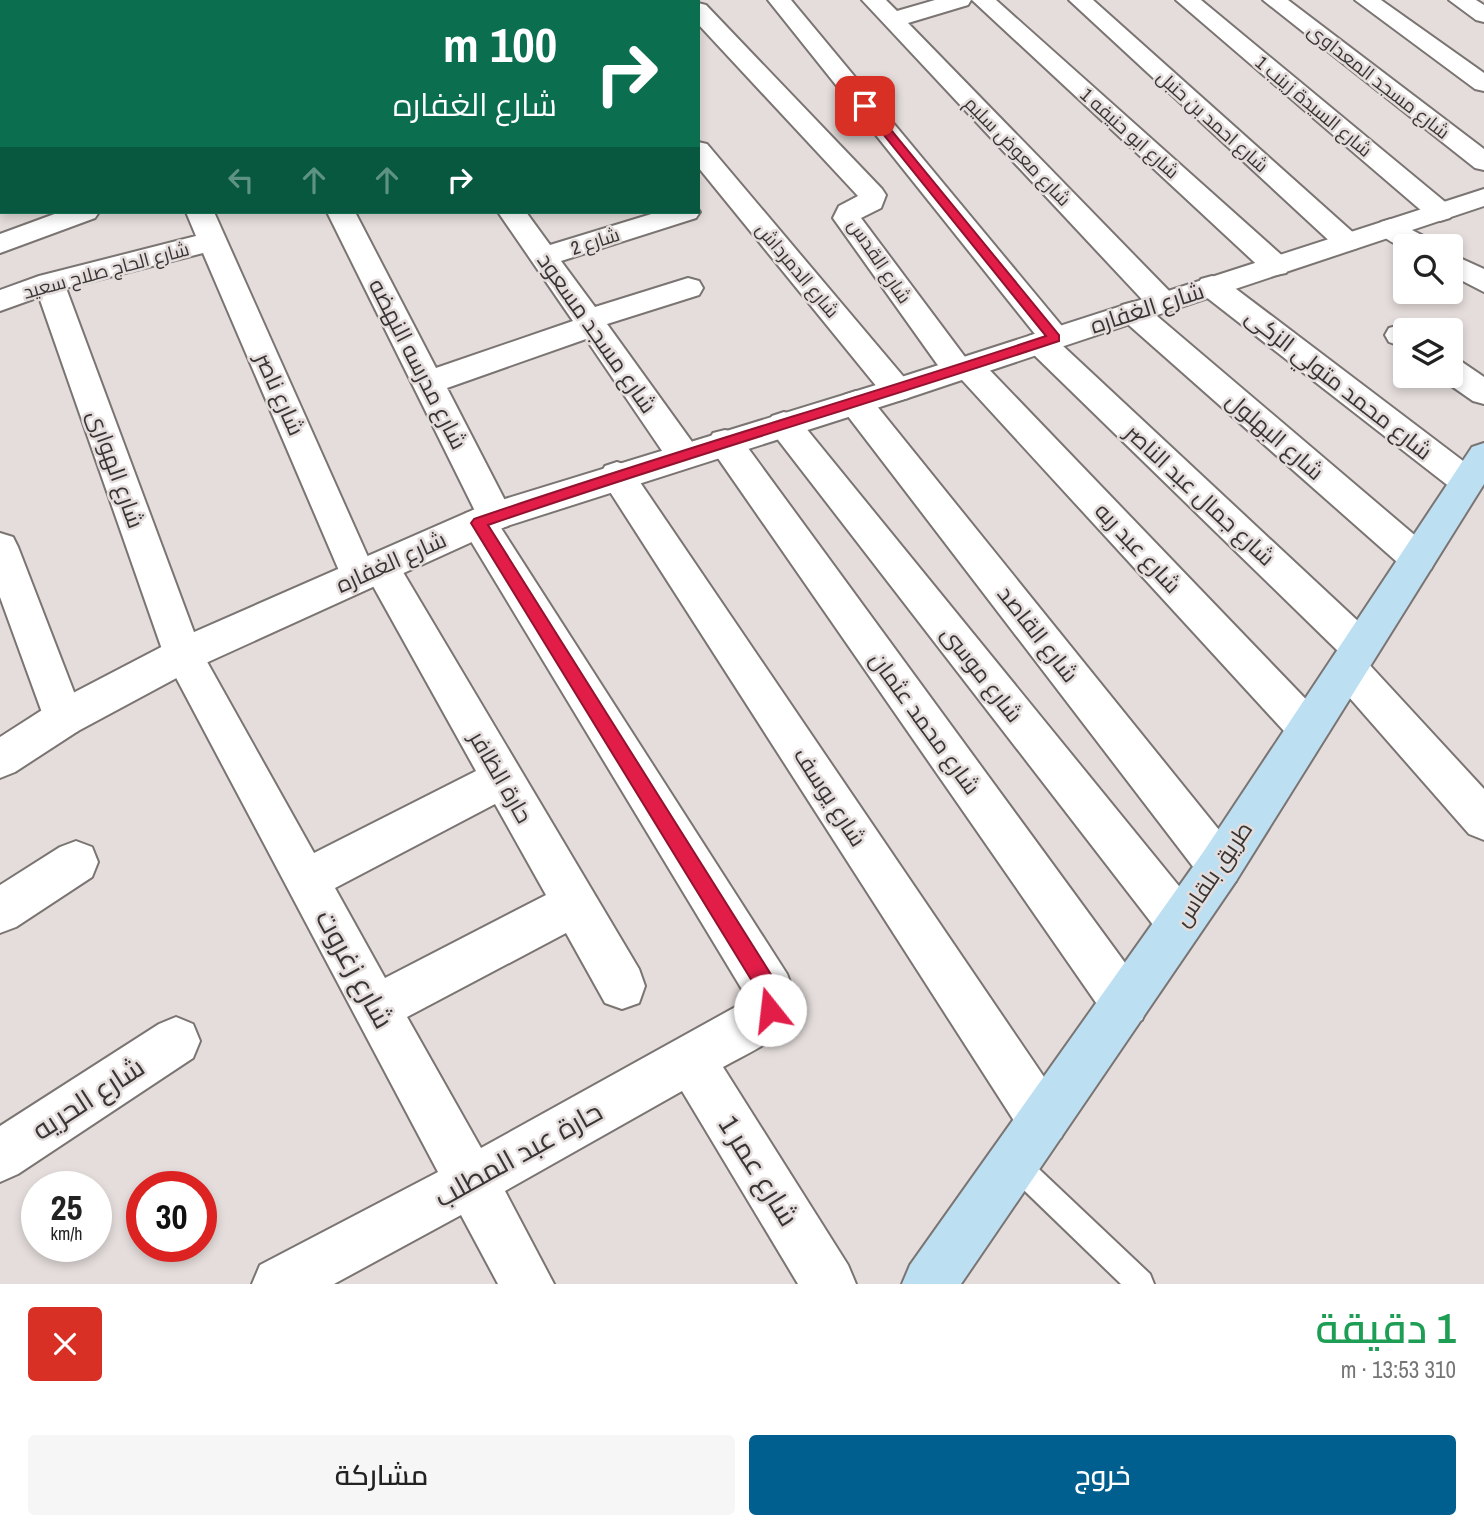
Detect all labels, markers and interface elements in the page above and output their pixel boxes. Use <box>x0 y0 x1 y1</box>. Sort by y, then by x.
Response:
text: 100 m <box>443 11 557 77</box>
street label: شارع مسجد المعداوى <box>1302 17 1455 145</box>
icon: right <box>581 28 672 119</box>
street label: شارع السيدة زينب 1 <box>1250 50 1378 163</box>
street label: شارع احمد بن حنبل <box>1151 64 1274 179</box>
pin <box>835 76 895 136</box>
street label: شارع ابو حنيفه 1 <box>1074 82 1185 185</box>
text: شارع الغفاره <box>393 83 557 126</box>
icon: arrive <box>846 87 884 125</box>
street label: شارع معوض سليم <box>958 91 1077 212</box>
icon: left <box>222 161 260 199</box>
icon: ahead <box>295 161 333 199</box>
icon: ahead <box>368 161 406 199</box>
icon: right <box>441 161 479 199</box>
street label: شارع القدس <box>841 214 918 309</box>
street label: شارع الدمرداش <box>750 217 846 324</box>
street label: شارع 2 <box>567 221 623 262</box>
map controls <box>1393 234 1463 388</box>
button: search <box>1393 234 1463 304</box>
street label: شارع الحاج صلاح سعيد <box>20 235 192 306</box>
street label: شارع مسجد مسعود <box>530 246 664 420</box>
street label: شارع مدرسه النهضه <box>361 273 475 455</box>
street label: شارع الغفاره <box>1086 275 1208 341</box>
street label: شارع محمد متولي الزكى <box>1238 301 1439 469</box>
button: layers <box>1393 318 1463 388</box>
street label: شارع ناصر <box>247 346 312 441</box>
street label: شارع البهلول <box>1219 385 1331 487</box>
street label: شارع الهوارى <box>80 405 152 533</box>
street label: شارع جمال عبد الناصر <box>1117 416 1282 573</box>
street label: شارع عبد ربه <box>1088 496 1188 600</box>
street label: شارع الغفاره <box>331 523 451 601</box>
street label: شارع القاصد <box>990 579 1086 689</box>
street label: شارع موسى <box>934 619 1030 729</box>
street label: شارع محمد عثمان <box>862 645 988 801</box>
street label: حارة الظافر <box>462 723 540 829</box>
street label: شارع يوسف <box>786 741 874 853</box>
street label: طريق بلقاس <box>1166 815 1259 932</box>
street label: شارع زغروت <box>307 903 403 1035</box>
position arrow <box>733 973 807 1047</box>
street label: شارع الحريه <box>24 1047 152 1149</box>
street label: حارة عبد المطلب <box>427 1092 609 1216</box>
street label: شارع عمر 1 <box>710 1108 808 1234</box>
speed limit sign: 30 <box>126 1171 217 1262</box>
text: 25 <box>51 1184 82 1231</box>
text: km/h <box>51 1221 83 1246</box>
text: 1 دقيقة <box>1315 1300 1456 1356</box>
button: close <box>28 1307 102 1381</box>
text: 310 m · 13:53 <box>1341 1354 1456 1385</box>
button: مشاركة <box>28 1435 735 1515</box>
button: خروج <box>749 1435 1456 1515</box>

